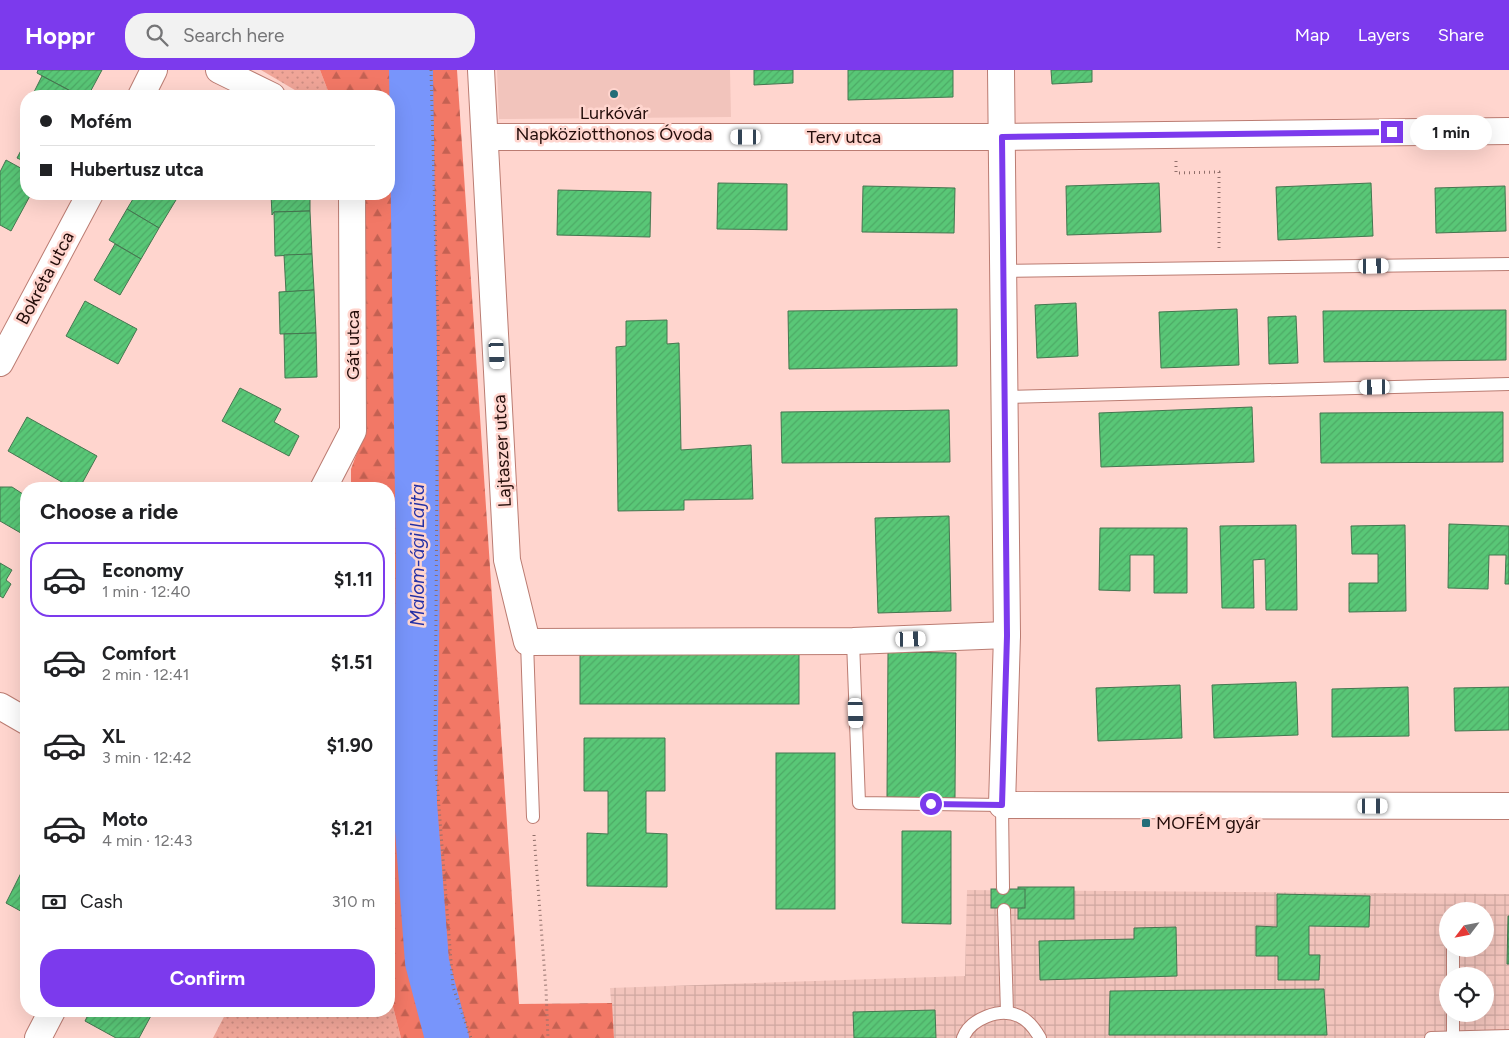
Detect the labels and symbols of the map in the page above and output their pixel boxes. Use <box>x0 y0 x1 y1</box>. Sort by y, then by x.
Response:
marker: Lurkóvár Napköziotthonos Óvoda <box>608 88 620 100</box>
place label: Lurkóvár Napköziotthonos Óvoda <box>516 102 712 145</box>
callout: 1 min <box>1410 114 1492 150</box>
route end <box>1381 121 1403 143</box>
street label: Terv utca <box>807 126 881 148</box>
car <box>731 130 761 145</box>
street label: Bokréta utca <box>11 228 79 328</box>
car <box>1358 258 1389 274</box>
street label: Gát utca <box>342 310 364 380</box>
car <box>488 339 505 369</box>
car <box>1359 379 1390 395</box>
street label: Lajtaszer utca <box>488 394 516 508</box>
water label: Malom-ági Lajta <box>406 484 429 626</box>
car <box>895 631 926 647</box>
car <box>847 698 864 728</box>
route start <box>920 793 942 815</box>
car <box>1358 799 1388 814</box>
place label: MOFÉM gyár <box>1156 812 1260 834</box>
marker: MOFÉM gyár <box>1140 817 1152 829</box>
north arrow <box>1439 902 1494 958</box>

